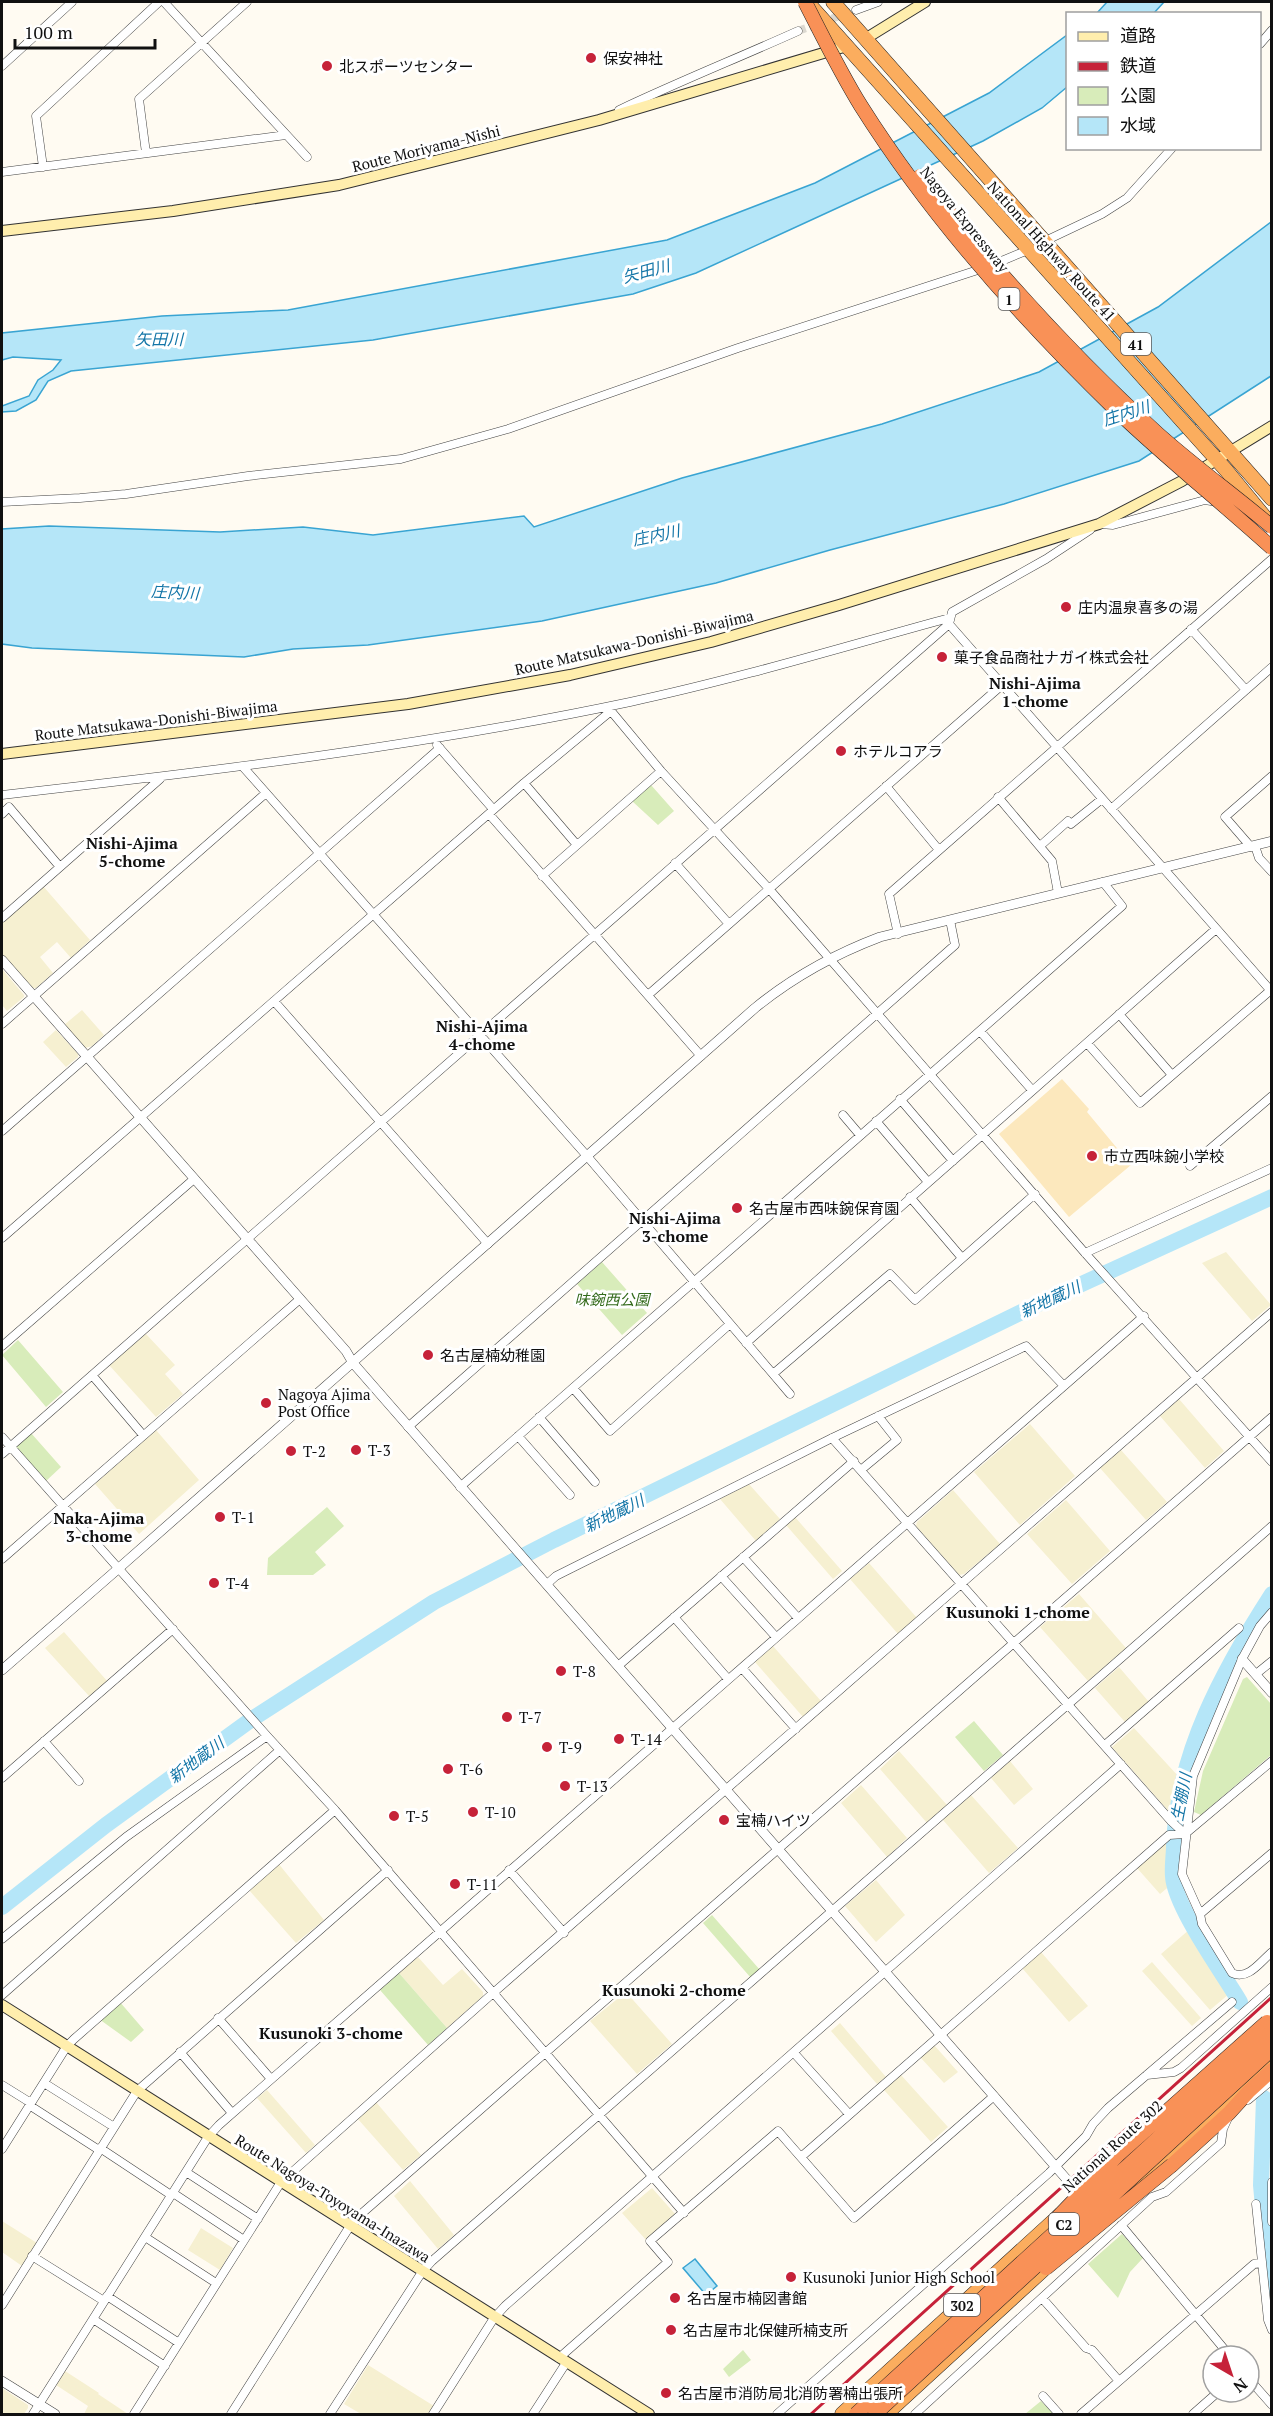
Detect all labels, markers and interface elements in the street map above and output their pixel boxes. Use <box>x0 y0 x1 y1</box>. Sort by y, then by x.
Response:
scale bar <box>15 12 154 50</box>
legend <box>1066 12 1261 150</box>
text: 100 m <box>24 20 73 44</box>
text: 道路 <box>1120 23 1156 47</box>
place label: 保安神社 <box>603 48 663 68</box>
marker: 保安神社 <box>584 51 598 65</box>
text: 鉄道 <box>1120 53 1156 77</box>
place label: 北スポーツセンター <box>339 56 474 76</box>
marker: 北スポーツセンター <box>320 59 334 73</box>
text: 公園 <box>1120 83 1156 107</box>
text: 水域 <box>1120 113 1156 137</box>
street label: Route Moriyama-Nishi <box>350 120 502 176</box>
street label: Nagoya Expressway <box>916 162 1014 276</box>
street label: National Highway Route 41 <box>984 177 1120 325</box>
water label: 矢田川 <box>620 254 674 288</box>
road number: 1 <box>998 288 1020 310</box>
water label: 矢田川 <box>135 328 185 350</box>
road number: 41 <box>1121 333 1151 355</box>
water label: 庄内川 <box>1100 395 1154 431</box>
water label: 庄内川 <box>630 519 684 551</box>
water label: 庄内川 <box>150 580 202 604</box>
place label: 庄内温泉喜多の湯 <box>1078 597 1198 617</box>
marker: 庄内温泉喜多の湯 <box>1059 600 1073 614</box>
street label: Route Matsukawa-Donishi-Biwajima <box>513 605 756 679</box>
place label: 菓子食品商社ナガイ株式会社 <box>954 647 1149 667</box>
marker: 菓子食品商社ナガイ株式会社 <box>935 650 949 664</box>
district label: Nishi-Ajima 1-chome <box>989 672 1081 712</box>
street label: Route Matsukawa-Donishi-Biwajima <box>33 695 279 745</box>
place label: ホテルコアラ <box>853 741 943 761</box>
marker: ホテルコアラ <box>834 744 848 758</box>
district label: Nishi-Ajima 5-chome <box>86 832 178 872</box>
district label: Nishi-Ajima 4-chome <box>436 1015 528 1055</box>
place label: 市立西味鋺小学校 <box>1104 1146 1224 1166</box>
marker: 市立西味鋺小学校 <box>1085 1149 1099 1163</box>
place label: 名古屋市西味鋺保育園 <box>749 1198 899 1218</box>
marker: 名古屋市西味鋺保育園 <box>730 1201 744 1215</box>
district label: Nishi-Ajima 3-chome <box>629 1207 721 1247</box>
water label: 新地蔵川 <box>1016 1275 1085 1322</box>
park label: 味鋺西公園 <box>574 1289 651 1309</box>
place label: 名古屋楠幼稚園 <box>440 1345 545 1365</box>
marker: 名古屋楠幼稚園 <box>421 1348 435 1362</box>
place label: Nagoya Ajima Post Office <box>278 1384 371 1421</box>
marker: Nagoya Ajima Post Office <box>259 1396 273 1410</box>
place label: T-3 <box>368 1440 391 1460</box>
place label: T-2 <box>303 1441 326 1461</box>
marker: T-3 <box>349 1443 363 1457</box>
marker: T-2 <box>284 1444 298 1458</box>
water label: 新地蔵川 <box>580 1488 649 1537</box>
district label: Naka-Ajima 3-chome <box>53 1507 145 1547</box>
place label: T-1 <box>232 1507 255 1527</box>
marker: T-1 <box>213 1510 227 1524</box>
place label: T-4 <box>226 1573 249 1593</box>
marker: T-4 <box>207 1576 221 1590</box>
district label: Kusunoki 1-chome <box>946 1601 1090 1623</box>
place label: T-8 <box>573 1661 596 1681</box>
marker: T-8 <box>554 1664 568 1678</box>
place label: T-7 <box>519 1707 542 1727</box>
marker: T-7 <box>500 1710 514 1724</box>
place label: T-14 <box>631 1729 662 1749</box>
water label: 新地蔵川 <box>164 1731 230 1788</box>
marker: T-14 <box>612 1732 626 1746</box>
place label: T-9 <box>559 1737 582 1757</box>
marker: T-9 <box>540 1740 554 1754</box>
place label: T-6 <box>460 1759 483 1779</box>
marker: T-6 <box>441 1762 455 1776</box>
water label: 生棚川 <box>1166 1769 1197 1823</box>
place label: T-13 <box>577 1776 608 1796</box>
marker: T-13 <box>558 1779 572 1793</box>
place label: T-10 <box>485 1802 516 1822</box>
marker: T-10 <box>466 1805 480 1819</box>
place label: T-5 <box>406 1806 429 1826</box>
marker: T-5 <box>387 1809 401 1823</box>
place label: 宝楠ハイツ <box>736 1810 811 1830</box>
marker: 宝楠ハイツ <box>717 1813 731 1827</box>
place label: T-11 <box>467 1874 498 1894</box>
marker: T-11 <box>448 1877 462 1891</box>
district label: Kusunoki 2-chome <box>602 1979 746 2001</box>
district label: Kusunoki 3-chome <box>259 2022 403 2044</box>
street label: National Route 302 <box>1058 2096 1166 2196</box>
street label: Route Nagoya-Toyoyama-Inazawa <box>231 2129 435 2267</box>
road number: C2 <box>1049 2213 1079 2235</box>
place label: Kusunoki Junior High School <box>803 2267 995 2287</box>
marker: Kusunoki Junior High School <box>784 2270 798 2284</box>
place label: 名古屋市楠図書館 <box>687 2288 807 2308</box>
marker: 名古屋市楠図書館 <box>668 2291 682 2305</box>
road number: 302 <box>944 2294 980 2316</box>
place label: 名古屋市北保健所楠支所 <box>683 2320 848 2340</box>
marker: 名古屋市北保健所楠支所 <box>664 2323 678 2337</box>
north arrow <box>1201 2344 1261 2404</box>
text: N <box>1229 2373 1252 2398</box>
place label: 名古屋市消防局北消防署楠出張所 <box>678 2383 903 2403</box>
marker: 名古屋市消防局北消防署楠出張所 <box>659 2386 673 2400</box>

